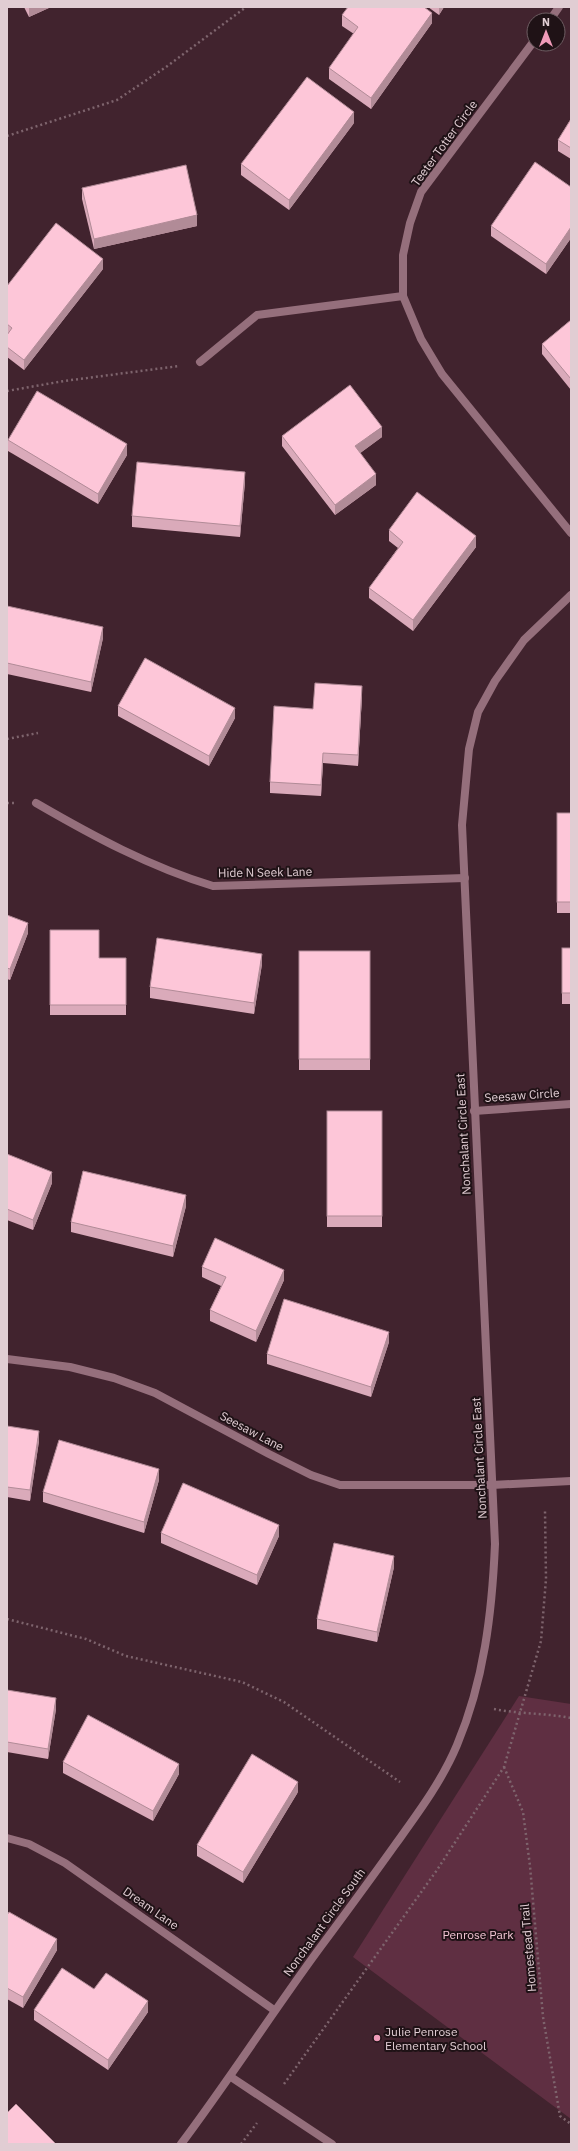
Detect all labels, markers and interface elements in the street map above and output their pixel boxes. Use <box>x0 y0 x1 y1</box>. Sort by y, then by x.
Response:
north arrow <box>526 12 566 52</box>
text: N <box>542 15 550 29</box>
street label: Teeter Totter Circle <box>408 97 481 189</box>
street label: Hide N Seek Lane <box>218 864 313 880</box>
street label: Nonchalant Circle East <box>452 1073 474 1195</box>
street label: Seesaw Circle <box>484 1085 560 1105</box>
street label: Nonchalant Circle East <box>468 1397 490 1519</box>
street label: Seesaw Lane <box>217 1408 287 1454</box>
street label: Nonchalant Circle South <box>280 1865 368 1979</box>
street label: Dream Lane <box>120 1883 182 1933</box>
street label: Homestead Trail <box>517 1903 539 1993</box>
park label: Penrose Park <box>442 1927 514 1942</box>
place label: Julie Penrose Elementary School <box>385 2024 486 2053</box>
marker: Julie Penrose Elementary School <box>372 2033 382 2043</box>

